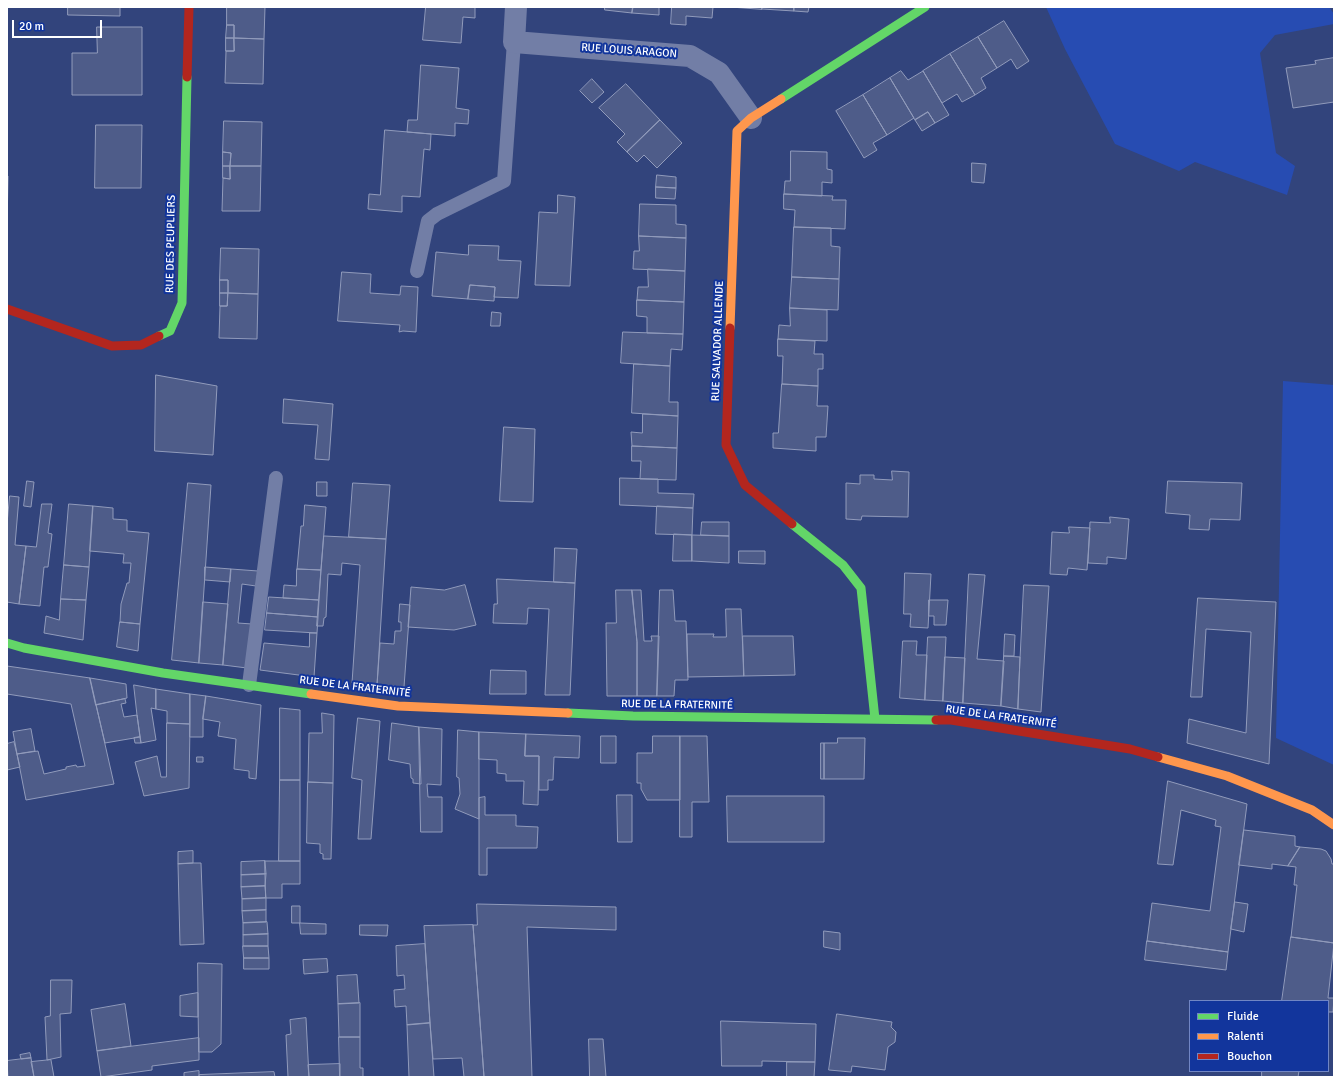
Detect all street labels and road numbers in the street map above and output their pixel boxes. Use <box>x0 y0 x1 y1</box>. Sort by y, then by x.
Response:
street label: RUE LOUIS ARAGON <box>581 41 677 61</box>
street label: RUE DES PEUPLIERS <box>164 195 178 293</box>
street label: RUE SALVADOR ALLENDE <box>709 280 727 402</box>
street label: RUE DE LA FRATERNITÉ <box>299 674 411 700</box>
street label: RUE DE LA FRATERNITÉ <box>621 697 733 713</box>
street label: RUE DE LA FRATERNITÉ <box>945 703 1057 731</box>

